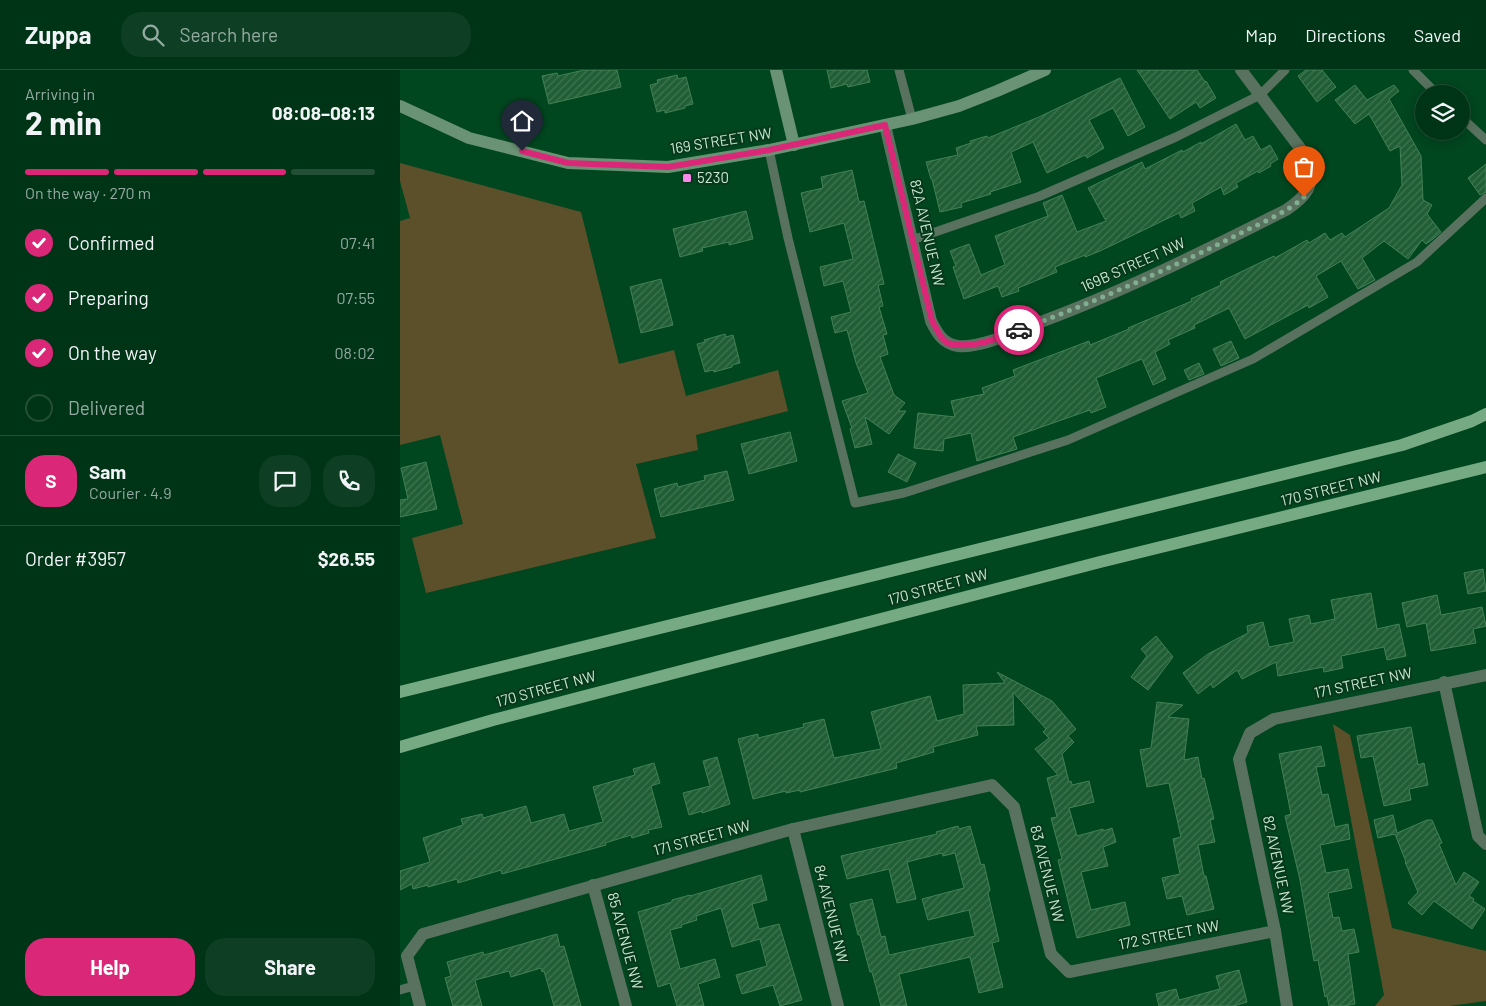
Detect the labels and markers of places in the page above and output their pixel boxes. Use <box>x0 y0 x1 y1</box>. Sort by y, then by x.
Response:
pin <box>501 100 543 151</box>
pin <box>1283 146 1325 197</box>
place label: 5230 <box>697 168 729 186</box>
marker: 5230 <box>681 172 693 184</box>

